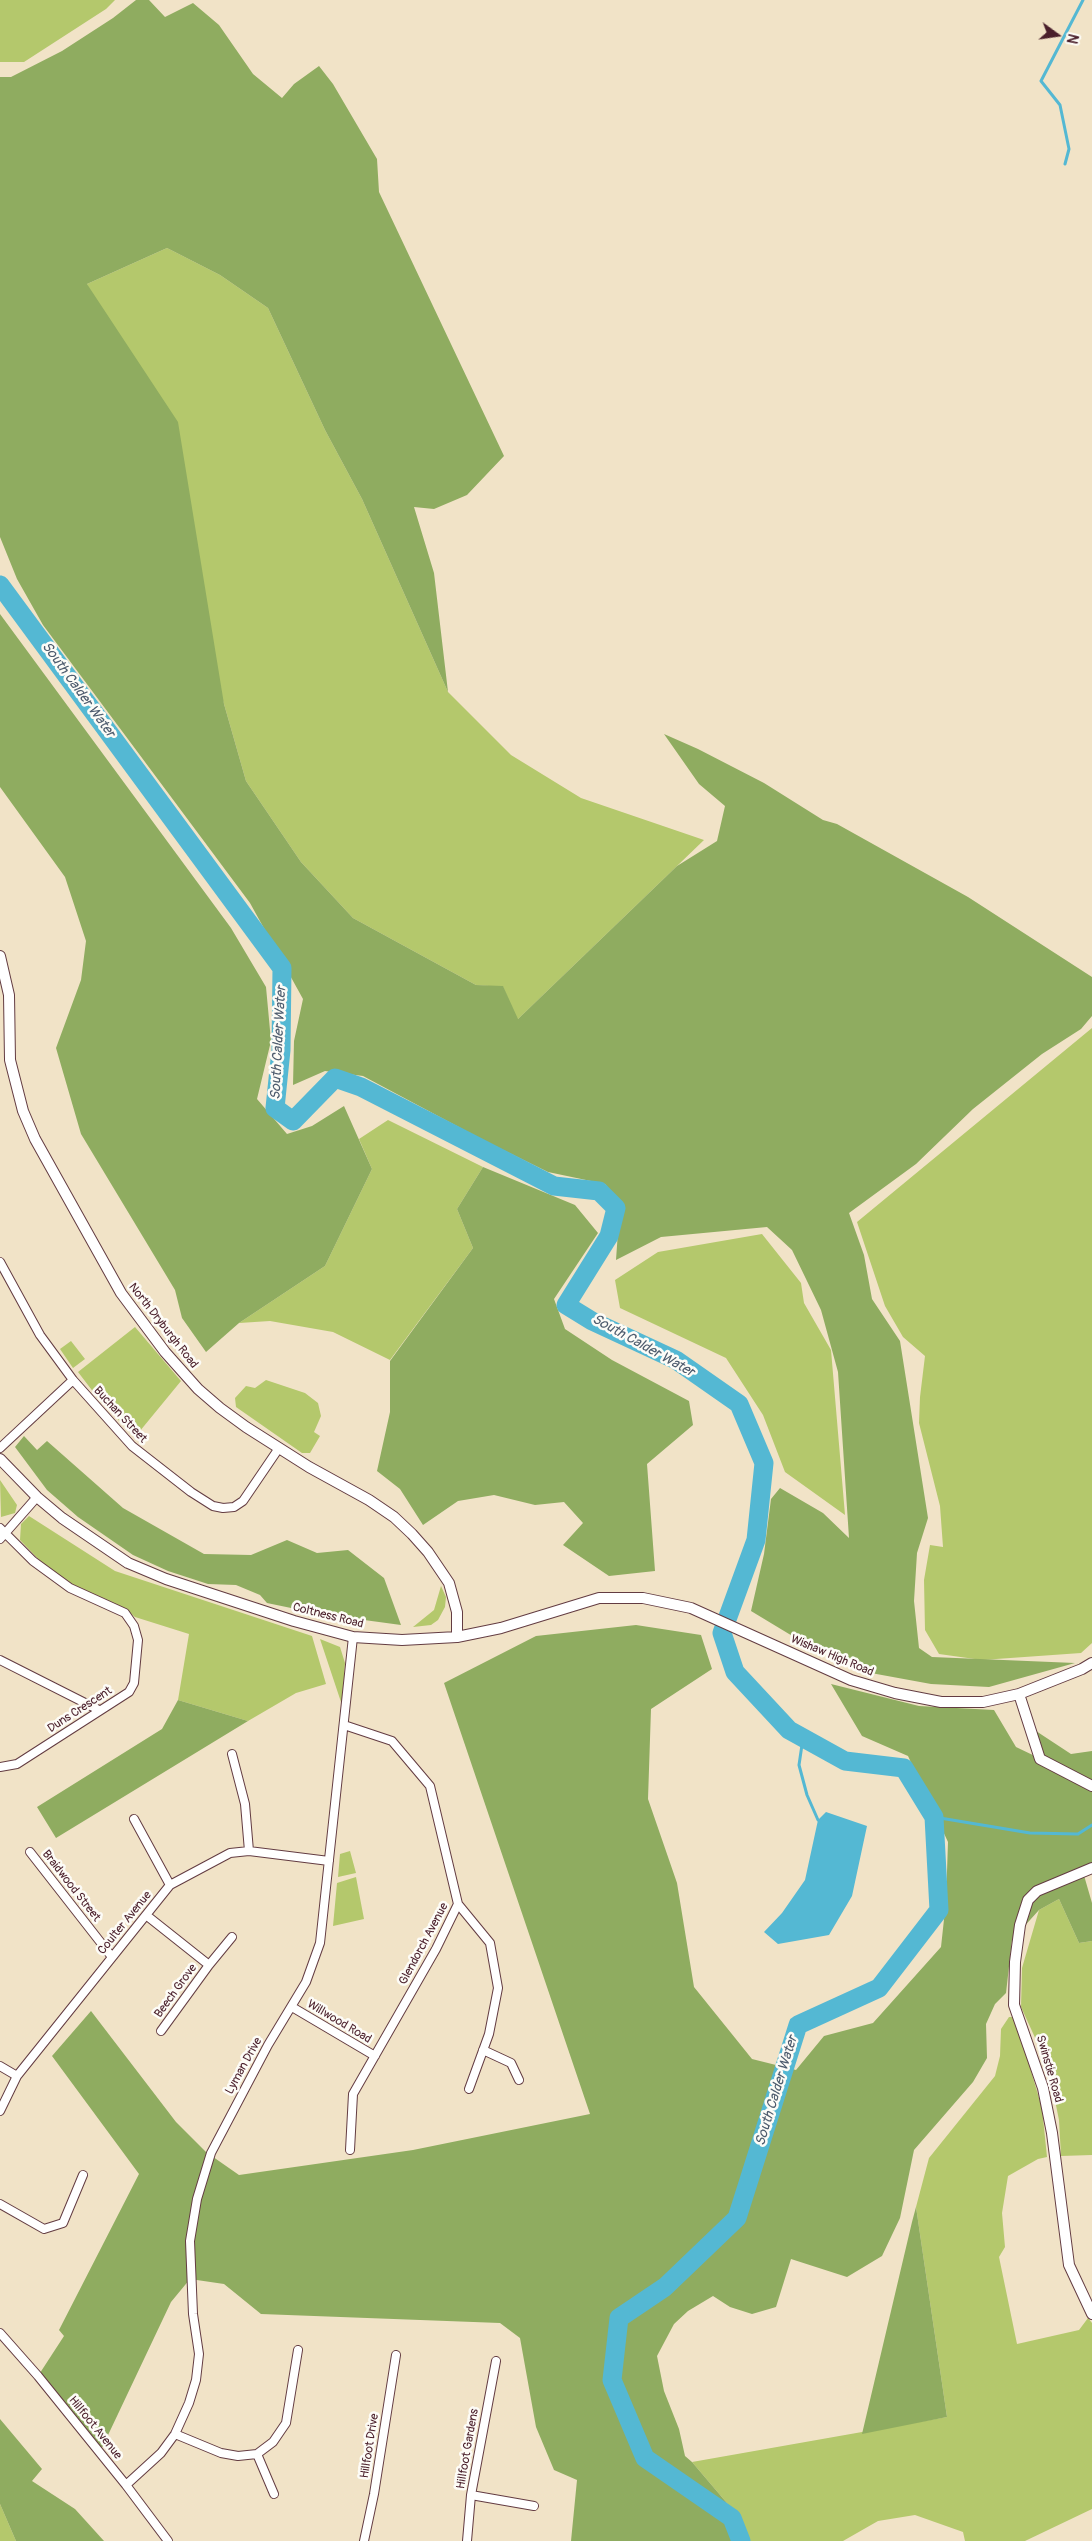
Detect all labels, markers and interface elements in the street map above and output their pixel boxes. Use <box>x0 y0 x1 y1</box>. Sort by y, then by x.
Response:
north arrow <box>1032 10 1082 60</box>
text: N <box>1063 32 1081 45</box>
water label: South Calder Water <box>38 639 118 741</box>
water label: South Calder Water <box>268 986 290 1100</box>
street label: North Dryburgh Road <box>125 1280 201 1372</box>
water label: South Calder Water <box>589 1311 697 1381</box>
street label: Buchan Street <box>90 1384 150 1446</box>
street label: Coltness Road <box>291 1600 365 1632</box>
street label: Wishaw High Road <box>788 1632 876 1680</box>
street label: Duns Crescent <box>45 1684 115 1736</box>
street label: Braidwood Street <box>39 1847 103 1925</box>
street label: Coulter Avenue <box>95 1888 155 1958</box>
street label: Glendorch Avenue <box>396 1901 452 1987</box>
street label: Beech Grove <box>152 1961 200 2021</box>
street label: Willwood Road <box>304 1997 374 2047</box>
water label: South Calder Water <box>752 2034 802 2148</box>
street label: Swinstie Road <box>1033 2034 1065 2104</box>
street label: Lyman Drive <box>222 2035 266 2097</box>
street label: Hillfoot Avenue <box>65 2394 125 2462</box>
street label: Hillfoot Gardens <box>454 2408 482 2490</box>
street label: Hillfoot Drive <box>358 2413 382 2479</box>

